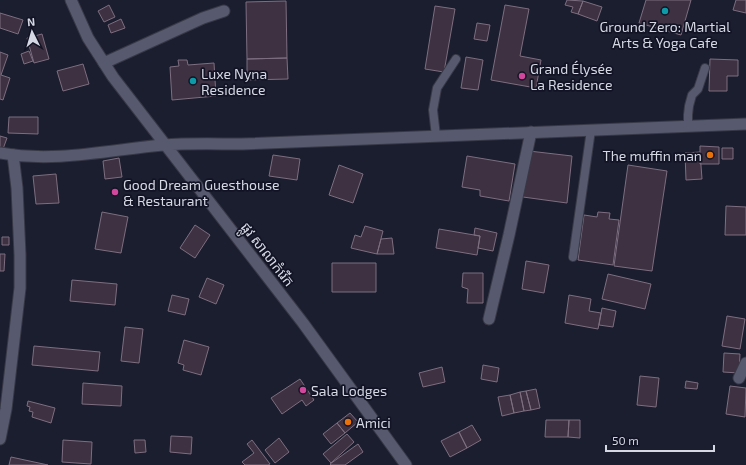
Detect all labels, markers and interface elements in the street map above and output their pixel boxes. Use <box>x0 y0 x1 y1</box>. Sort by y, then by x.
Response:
marker: Ground Zero: Martial Arts & Yoga Cafe <box>660 6 670 16</box>
north arrow <box>12 12 52 52</box>
text: N <box>27 15 36 28</box>
place label: Ground Zero: Martial Arts & Yoga Cafe <box>600 18 731 51</box>
place label: Grand Élysée La Residence <box>530 60 613 93</box>
place label: Luxe Nyna Residence <box>201 65 267 98</box>
marker: Grand Élysée La Residence <box>517 71 527 81</box>
marker: Luxe Nyna Residence <box>188 76 198 86</box>
place label: The muffin man <box>603 147 702 164</box>
marker: The muffin man <box>705 150 715 160</box>
place label: Good Dream Guesthouse & Restaurant <box>123 176 280 209</box>
marker: Good Dream Guesthouse & Restaurant <box>110 187 120 197</box>
street label: ផ្លូវ សាលាកំរើក <box>234 219 298 292</box>
place label: Sala Lodges <box>311 382 387 399</box>
marker: Sala Lodges <box>298 385 308 395</box>
place label: Amici <box>356 414 391 431</box>
marker: Amici <box>343 417 353 427</box>
scale bar <box>606 427 714 453</box>
text: 50 m <box>612 433 639 447</box>

